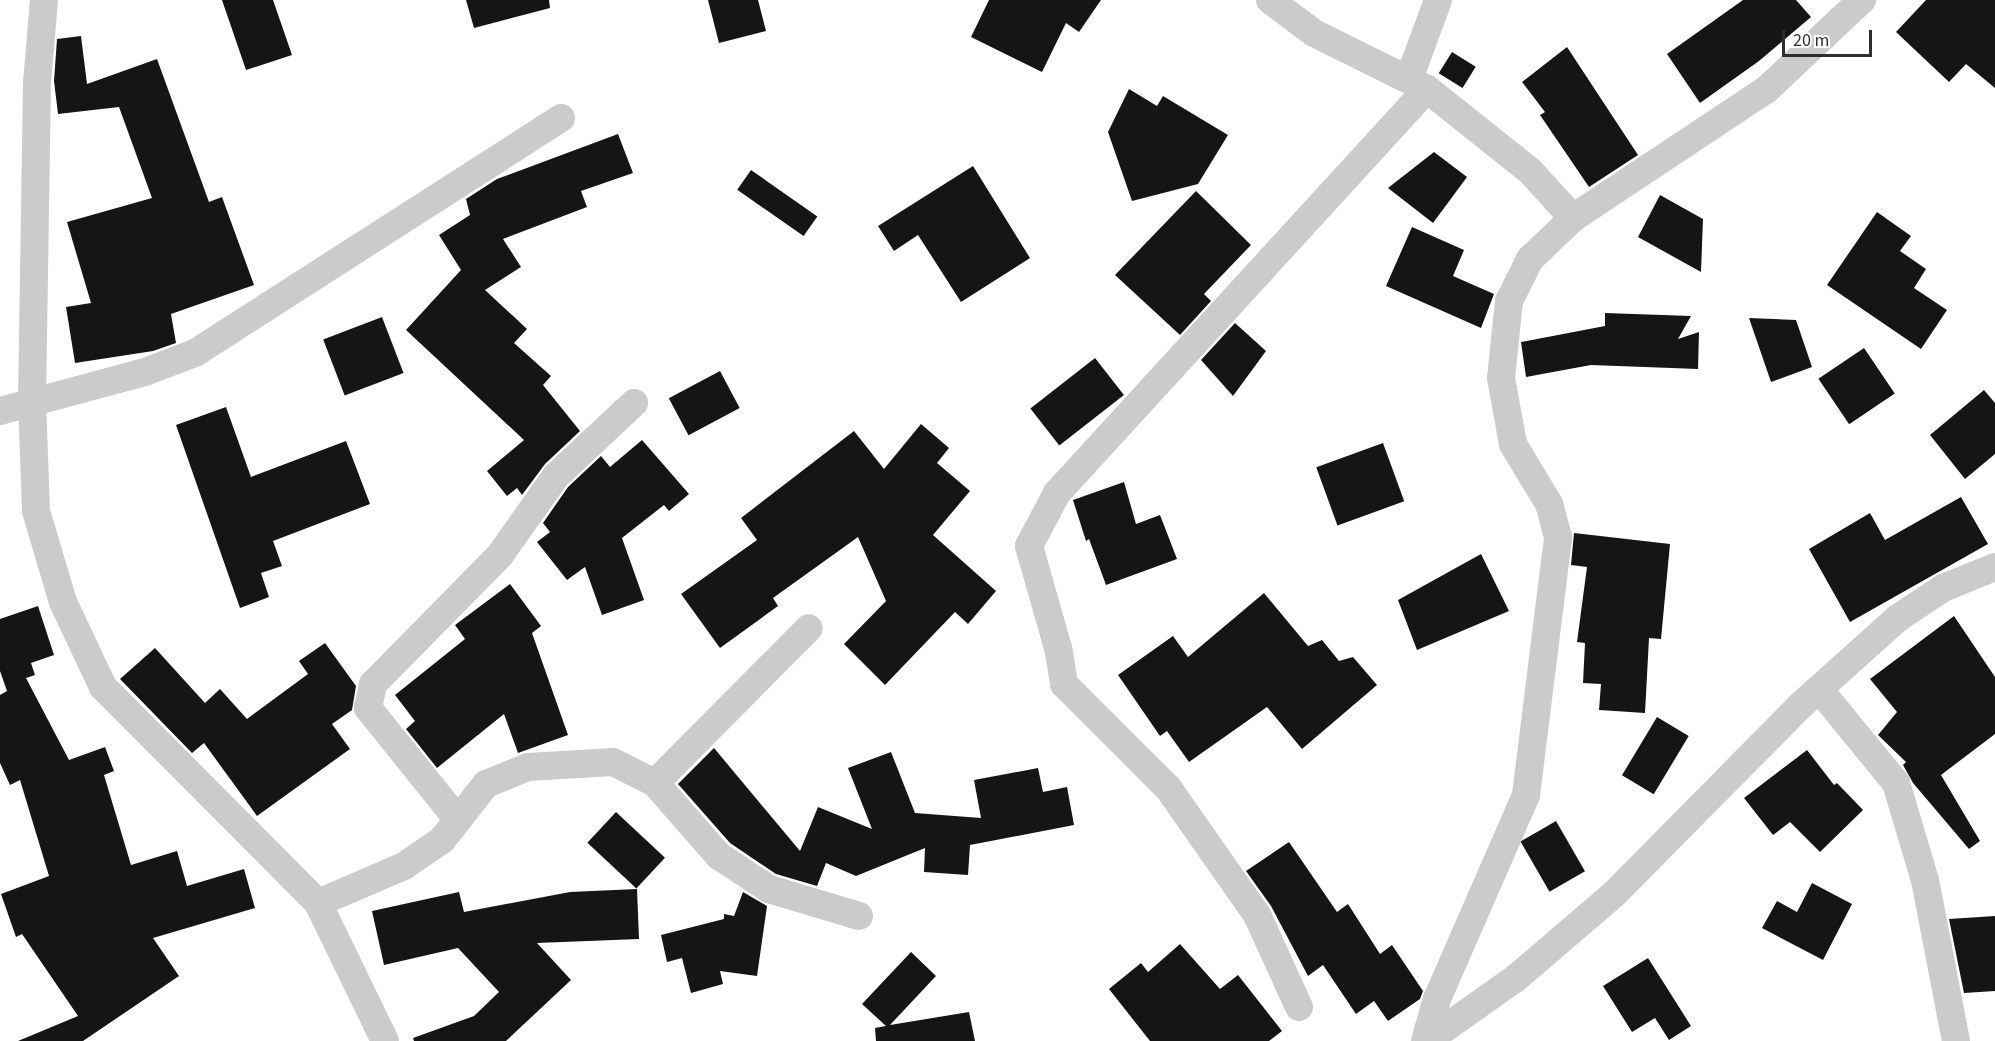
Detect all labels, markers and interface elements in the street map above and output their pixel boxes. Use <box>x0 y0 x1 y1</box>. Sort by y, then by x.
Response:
scale bar <box>1785 18 1875 56</box>
text: 20 m <box>1793 28 1829 53</box>

